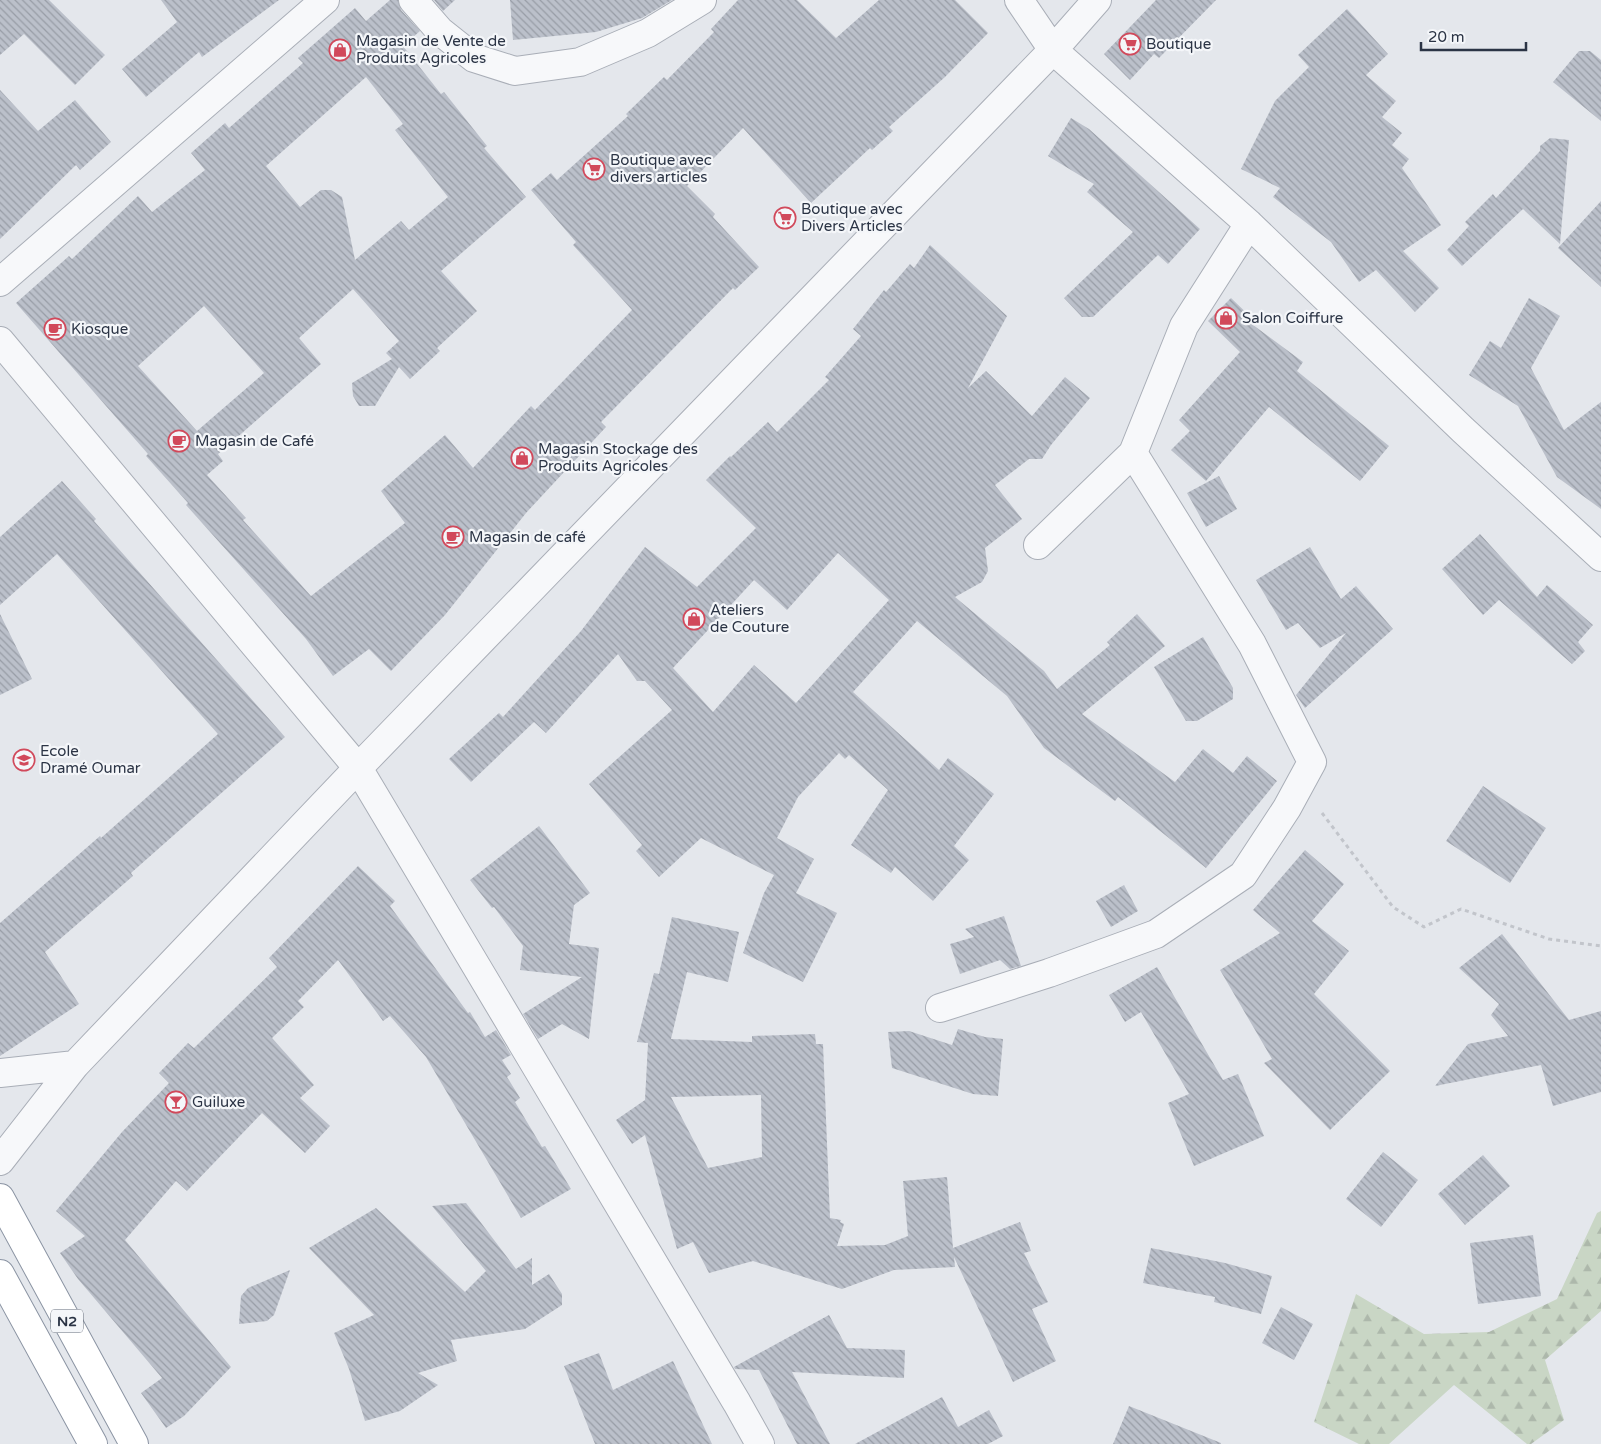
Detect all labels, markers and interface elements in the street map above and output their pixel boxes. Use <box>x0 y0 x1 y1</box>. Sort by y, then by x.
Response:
scale bar <box>1421 20 1526 52</box>
text: 20 m <box>1428 28 1465 46</box>
place label: Magasin de Vente de Produits Agricoles <box>356 32 506 67</box>
supermarket icon: Boutique <box>1118 32 1142 56</box>
place label: Boutique <box>1146 35 1211 53</box>
shop icon: Magasin de Vente de Produits Agricoles <box>328 38 352 62</box>
place label: Boutique avec divers articles <box>610 151 712 186</box>
supermarket icon: Boutique avec divers articles <box>582 157 606 181</box>
place label: Boutique avec Divers Articles <box>801 200 903 235</box>
supermarket icon: Boutique avec Divers Articles <box>773 206 797 230</box>
shop icon: Salon Coiffure <box>1214 306 1238 330</box>
place label: Salon Coiffure <box>1242 309 1343 327</box>
cafe icon: Kiosque <box>43 317 67 341</box>
place label: Kiosque <box>71 320 128 338</box>
cafe icon: Magasin de Café <box>167 429 191 453</box>
place label: Magasin de Café <box>195 432 314 450</box>
place label: Magasin Stockage des Produits Agricoles <box>538 440 698 475</box>
shop icon: Magasin Stockage des Produits Agricoles <box>510 446 534 470</box>
cafe icon: Magasin de café <box>441 525 465 549</box>
place label: Magasin de café <box>469 528 586 546</box>
place label: Ateliers de Couture <box>710 601 789 636</box>
shop icon: Ateliers de Couture <box>682 607 706 631</box>
place label: Ecole Dramé Oumar <box>40 742 141 777</box>
school or university icon: Ecole Dramé Oumar <box>12 748 36 772</box>
bar icon: Guiluxe <box>164 1090 188 1114</box>
place label: Guiluxe <box>192 1093 245 1111</box>
road number: N2 <box>51 1310 83 1332</box>

